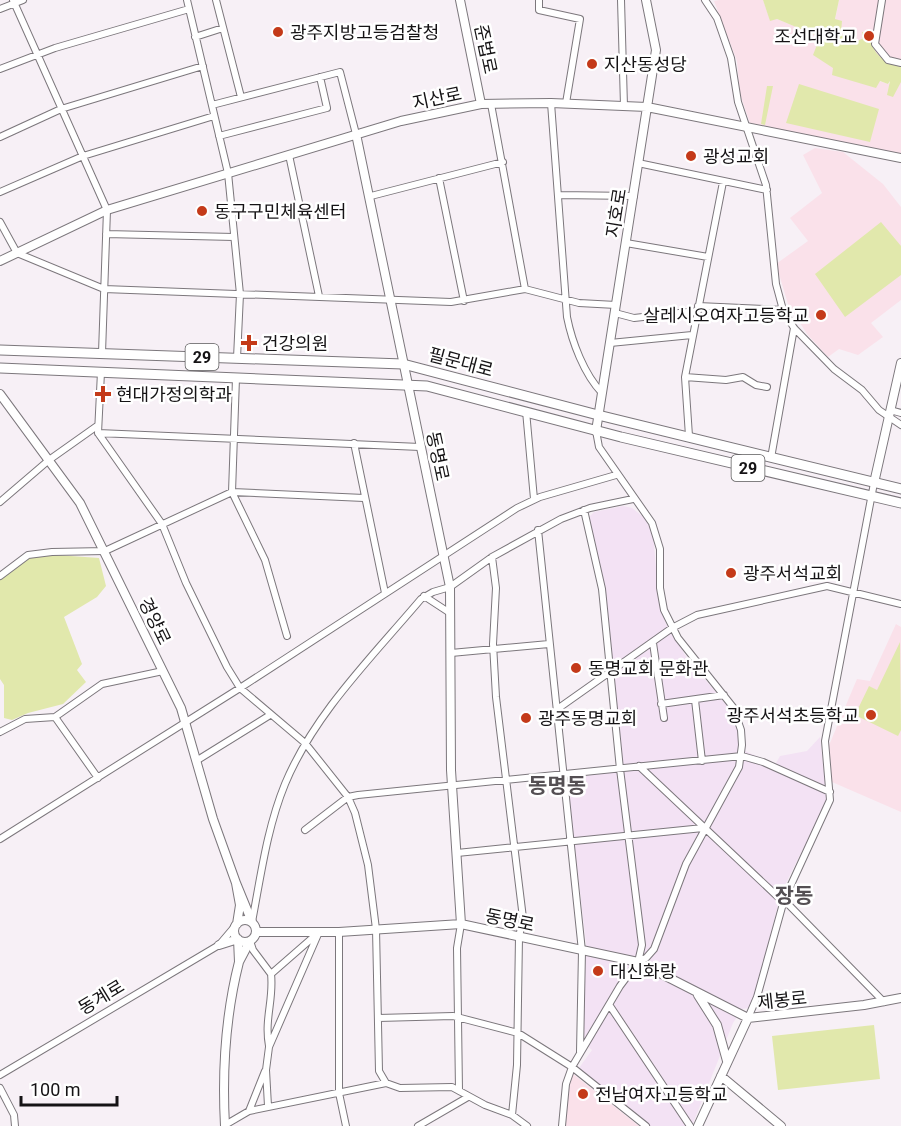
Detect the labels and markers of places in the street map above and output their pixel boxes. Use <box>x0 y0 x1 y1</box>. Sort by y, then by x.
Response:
place label: 광주지방고등검찰청 <box>290 22 439 43</box>
marker: 광주지방고등검찰청 <box>271 25 285 39</box>
place label: 조선대학교 <box>774 26 857 47</box>
marker: 조선대학교 <box>862 29 876 43</box>
place label: 지산동성당 <box>604 54 687 75</box>
marker: 지산동성당 <box>585 57 599 71</box>
place label: 광성교회 <box>703 146 769 167</box>
marker: 광성교회 <box>684 149 698 163</box>
place label: 동구구민체육센터 <box>214 201 346 222</box>
marker: 동구구민체육센터 <box>195 204 209 218</box>
place label: 살레시오여자고등학교 <box>643 305 809 326</box>
marker: 살레시오여자고등학교 <box>814 308 828 322</box>
place label: 건강의원 <box>262 333 328 354</box>
marker: 건강의원 <box>240 334 258 352</box>
place label: 현대가정의학과 <box>116 384 232 405</box>
marker: 현대가정의학과 <box>94 385 112 403</box>
place label: 광주서석교회 <box>743 563 842 584</box>
marker: 광주서석교회 <box>724 566 738 580</box>
place label: 동명교회 문화관 <box>588 658 709 679</box>
marker: 동명교회 문화관 <box>569 661 583 675</box>
place label: 광주서석초등학교 <box>727 705 859 726</box>
place label: 광주동명교회 <box>538 708 637 729</box>
marker: 광주서석초등학교 <box>864 708 878 722</box>
marker: 광주동명교회 <box>519 711 533 725</box>
place label: 대신화랑 <box>610 961 676 982</box>
marker: 대신화랑 <box>591 964 605 978</box>
place label: 전남여자고등학교 <box>595 1084 727 1105</box>
marker: 전남여자고등학교 <box>576 1087 590 1101</box>

